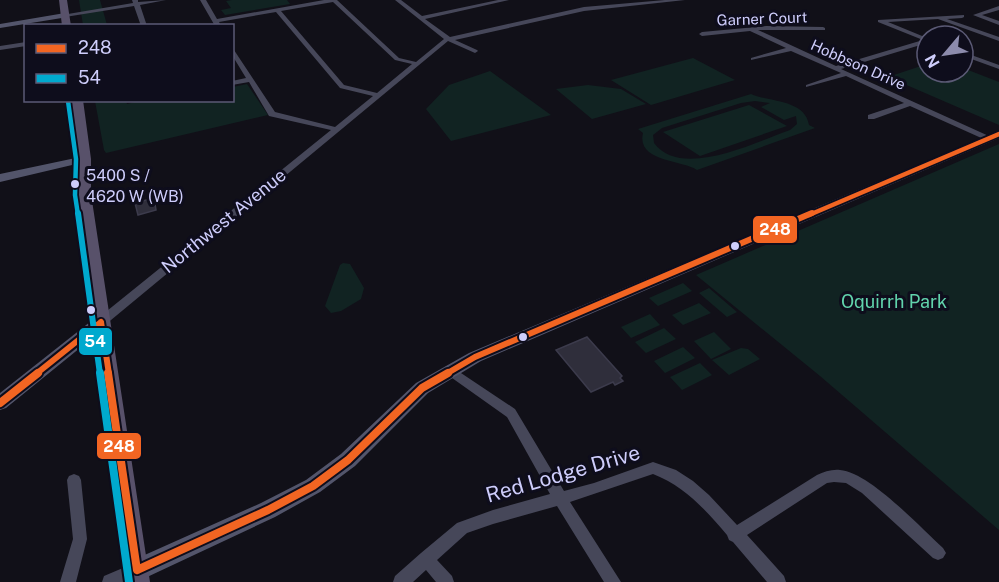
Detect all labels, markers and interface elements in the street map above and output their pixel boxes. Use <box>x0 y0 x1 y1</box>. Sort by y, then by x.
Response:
street label: Garner Court <box>716 8 808 29</box>
legend <box>24 24 234 102</box>
north arrow <box>915 24 975 84</box>
street label: Hobbson Drive <box>808 36 908 93</box>
text: 248 <box>78 37 112 58</box>
text: N <box>921 51 944 71</box>
text: 54 <box>78 67 101 88</box>
street label: Northwest Avenue <box>157 164 290 277</box>
place label: 5400 S / 4620 W (WB) <box>86 166 184 206</box>
marker: 5400 S / 4620 W (WB) <box>69 178 81 190</box>
line badge: 248 <box>752 215 798 244</box>
text: 248 <box>759 220 791 239</box>
unlabelled marker <box>729 240 741 252</box>
park label: Oquirrh Park <box>841 291 947 312</box>
unlabelled marker <box>85 304 97 316</box>
line badge: 54 <box>78 327 113 356</box>
unlabelled marker <box>517 331 529 343</box>
text: 54 <box>84 332 106 351</box>
line badge: 248 <box>96 432 142 460</box>
text: 248 <box>103 437 135 456</box>
street label: Red Lodge Drive <box>483 440 643 507</box>

